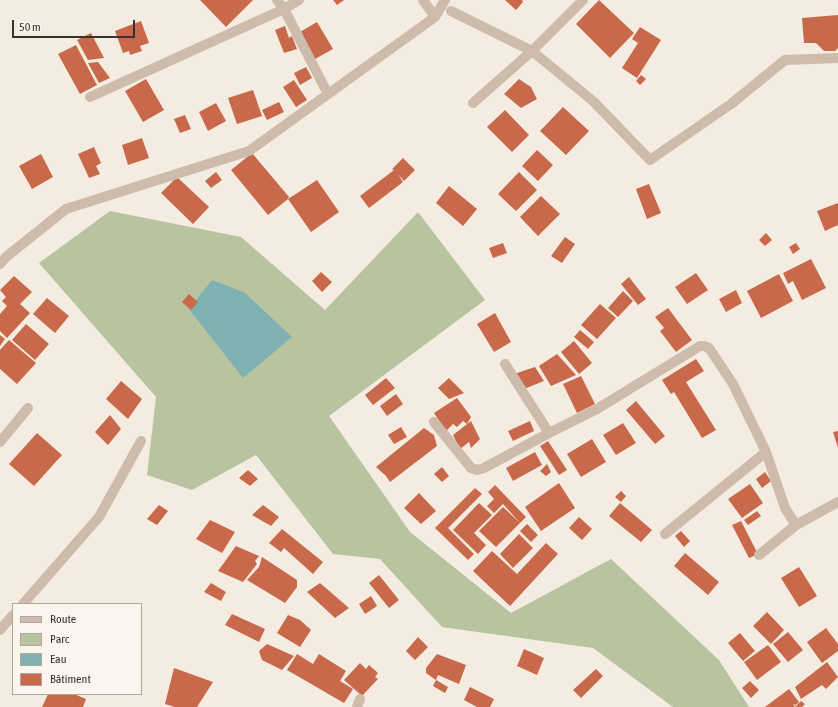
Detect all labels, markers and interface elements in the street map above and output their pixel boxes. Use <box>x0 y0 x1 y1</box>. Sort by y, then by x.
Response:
scale bar <box>14 12 137 38</box>
text: 50 m <box>19 20 41 34</box>
legend <box>12 603 142 695</box>
text: Route <box>50 612 76 626</box>
text: Parc <box>50 632 69 646</box>
text: Eau <box>50 652 67 666</box>
text: Bâtiment <box>50 672 91 686</box>

